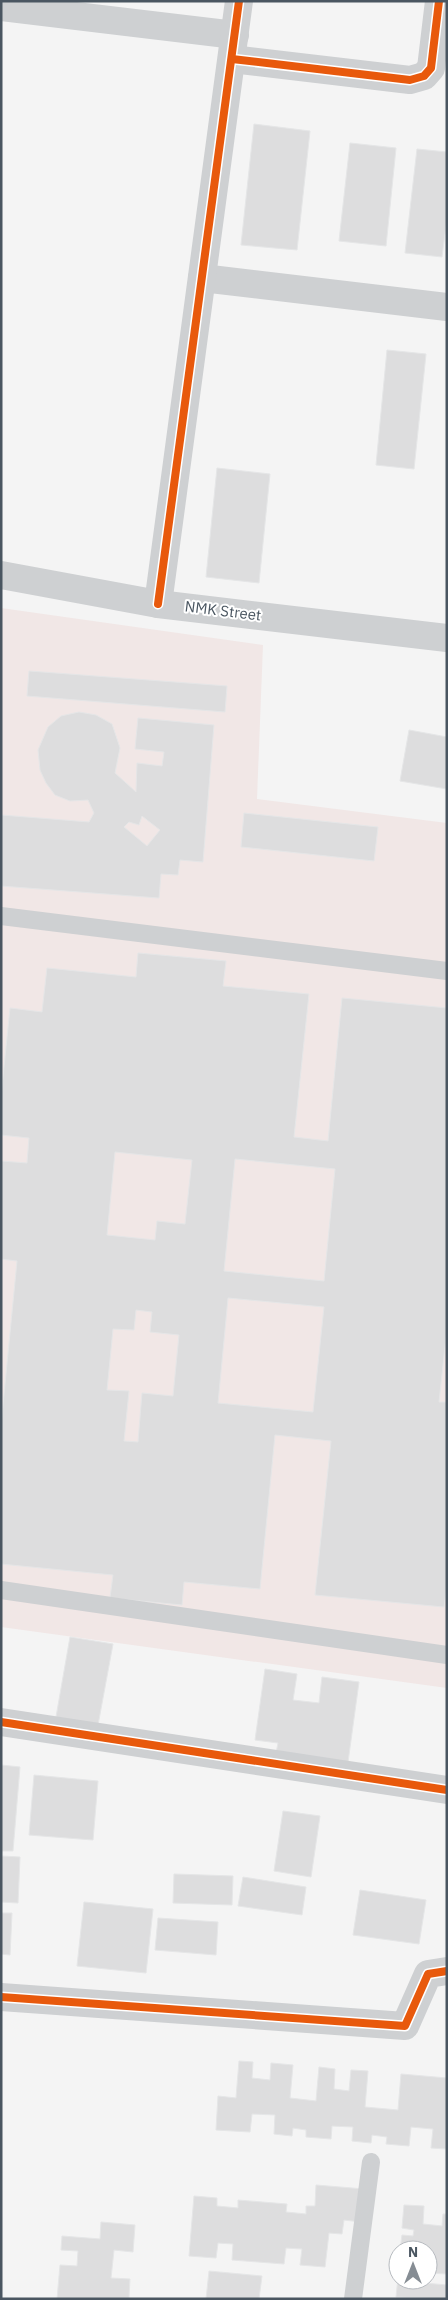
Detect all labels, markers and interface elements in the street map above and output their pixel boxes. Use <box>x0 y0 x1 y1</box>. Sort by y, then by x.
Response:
street label: NMK Street <box>184 596 262 625</box>
north arrow <box>388 2240 438 2290</box>
text: N <box>408 2243 418 2261</box>

